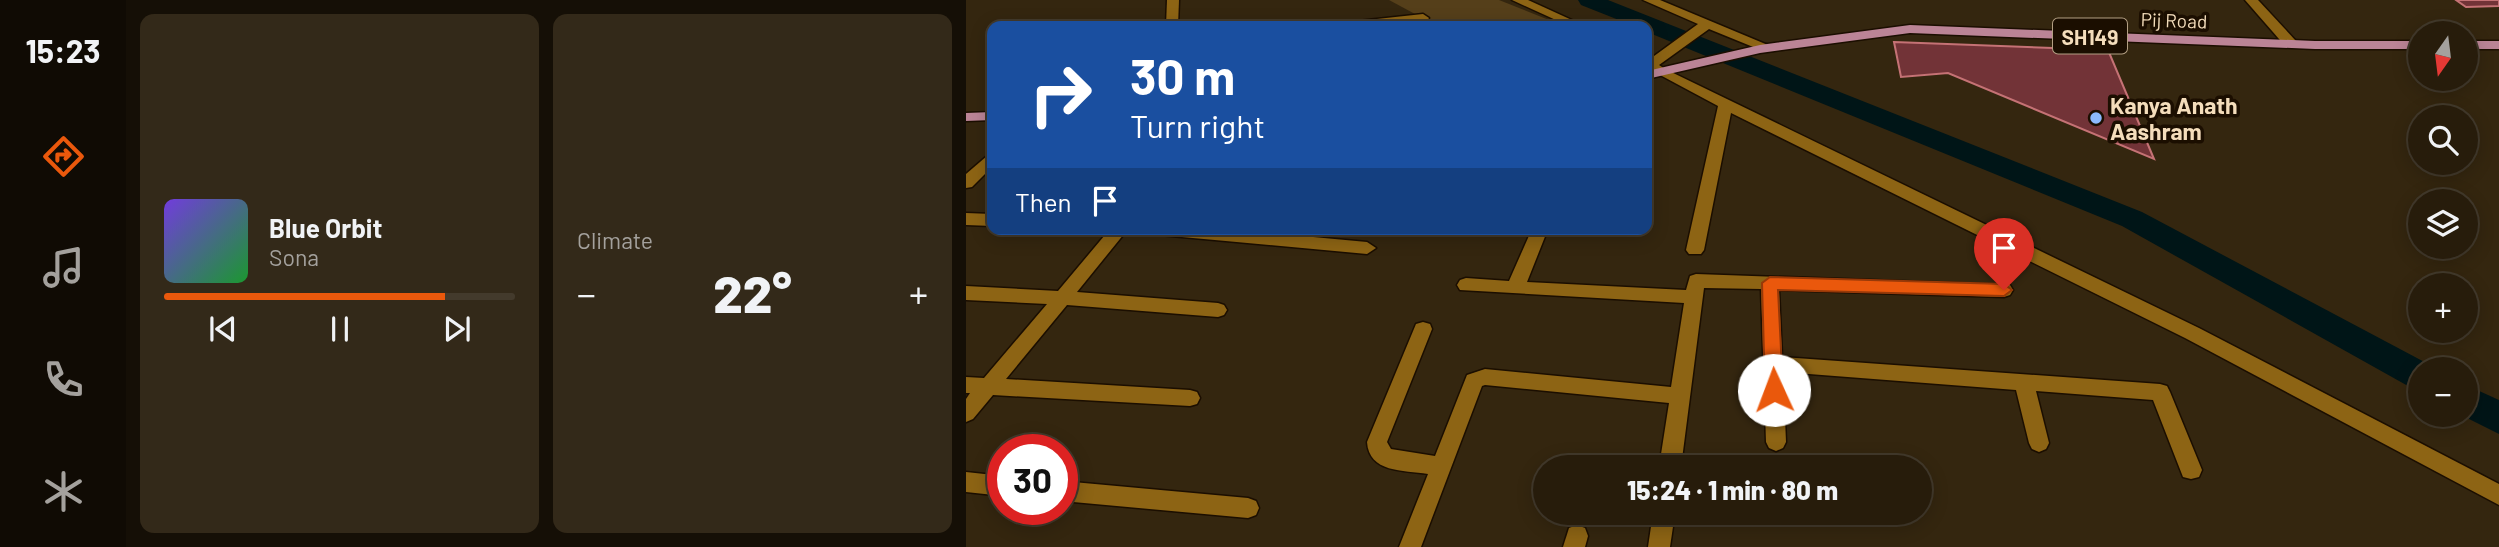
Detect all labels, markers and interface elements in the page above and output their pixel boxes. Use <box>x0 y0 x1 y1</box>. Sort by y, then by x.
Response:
street label: Pij Road <box>2140 7 2208 33</box>
road number: SH149 <box>2053 19 2127 54</box>
north arrow <box>2408 21 2478 91</box>
map controls <box>2408 21 2478 427</box>
text: 15:23 <box>26 31 100 69</box>
text: 30 m <box>1130 46 1235 105</box>
icon: right <box>1015 49 1106 140</box>
place label: Kanya Anath Aashram <box>2110 91 2238 145</box>
button: search <box>2408 105 2478 175</box>
text: Turn right <box>1130 106 1265 144</box>
marker: Kanya Anath Aashram <box>2088 110 2104 126</box>
icon: directions <box>39 132 88 181</box>
icon: arrive <box>1086 182 1124 220</box>
text: Then <box>1015 186 1072 217</box>
button: layers <box>2408 189 2478 259</box>
text: Blue Orbit <box>269 212 382 243</box>
pin <box>1974 218 2034 290</box>
text: Climate <box>577 226 653 254</box>
icon: arrive <box>1985 229 2023 267</box>
icon: music <box>39 243 88 292</box>
text: Sona <box>269 243 319 271</box>
text: 22° <box>713 261 792 323</box>
text: − <box>577 270 596 316</box>
text: + <box>909 270 928 316</box>
button: + <box>2408 273 2478 343</box>
icon: previous <box>204 310 242 348</box>
icon: pause <box>321 310 359 348</box>
icon: next <box>438 310 476 348</box>
position arrow <box>1737 353 1811 427</box>
icon: phone <box>39 355 88 404</box>
button: − <box>2408 357 2478 427</box>
speed limit sign: 30 <box>987 434 1078 525</box>
icon: climate <box>39 467 88 516</box>
text: 15:24 · 1 min · 80 m <box>1627 474 1838 505</box>

